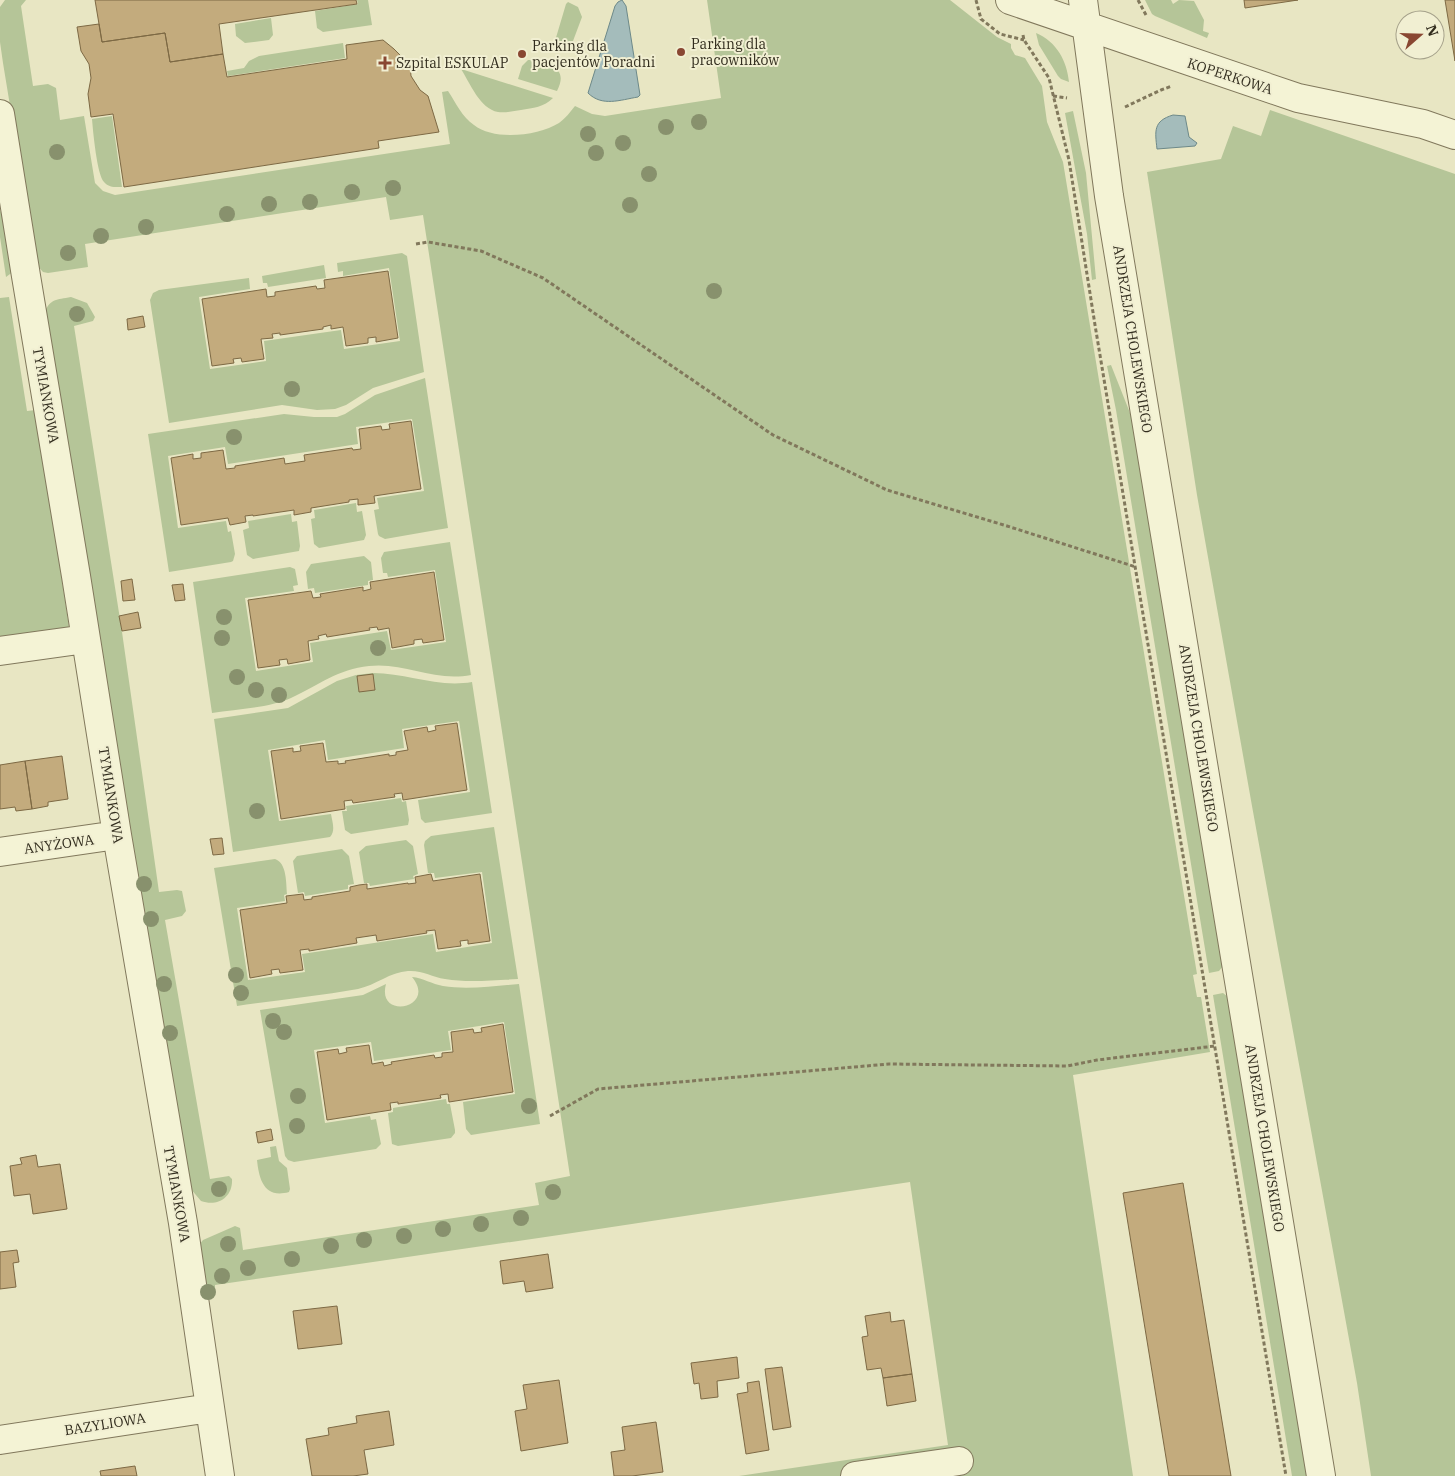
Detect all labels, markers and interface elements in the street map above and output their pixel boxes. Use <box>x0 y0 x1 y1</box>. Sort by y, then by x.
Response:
north arrow <box>1395 10 1445 60</box>
text: N <box>1422 22 1443 39</box>
place label: Parking dla pracowników <box>691 35 779 69</box>
place label: Parking dla pacjentów Poradni <box>532 37 655 71</box>
marker: Parking dla pracowników <box>675 46 687 58</box>
marker: Parking dla pacjentów Poradni <box>516 48 528 60</box>
place label: Szpital ESKULAP <box>396 54 509 72</box>
street label: KOPERKOWA <box>1185 54 1275 98</box>
marker: Szpital ESKULAP <box>378 56 392 70</box>
street label: ANDRZEJA CHOLEWSKIEGO <box>1109 244 1157 434</box>
street label: TYMIANKOWA <box>29 345 63 445</box>
street label: ANDRZEJA CHOLEWSKIEGO <box>1175 643 1223 833</box>
street label: TYMIANKOWA <box>94 745 128 845</box>
street label: ANYŻOWA <box>23 830 96 858</box>
street label: ANDRZEJA CHOLEWSKIEGO <box>1241 1043 1289 1233</box>
street label: TYMIANKOWA <box>160 1144 194 1244</box>
street label: BAZYLIOWA <box>63 1409 147 1439</box>

